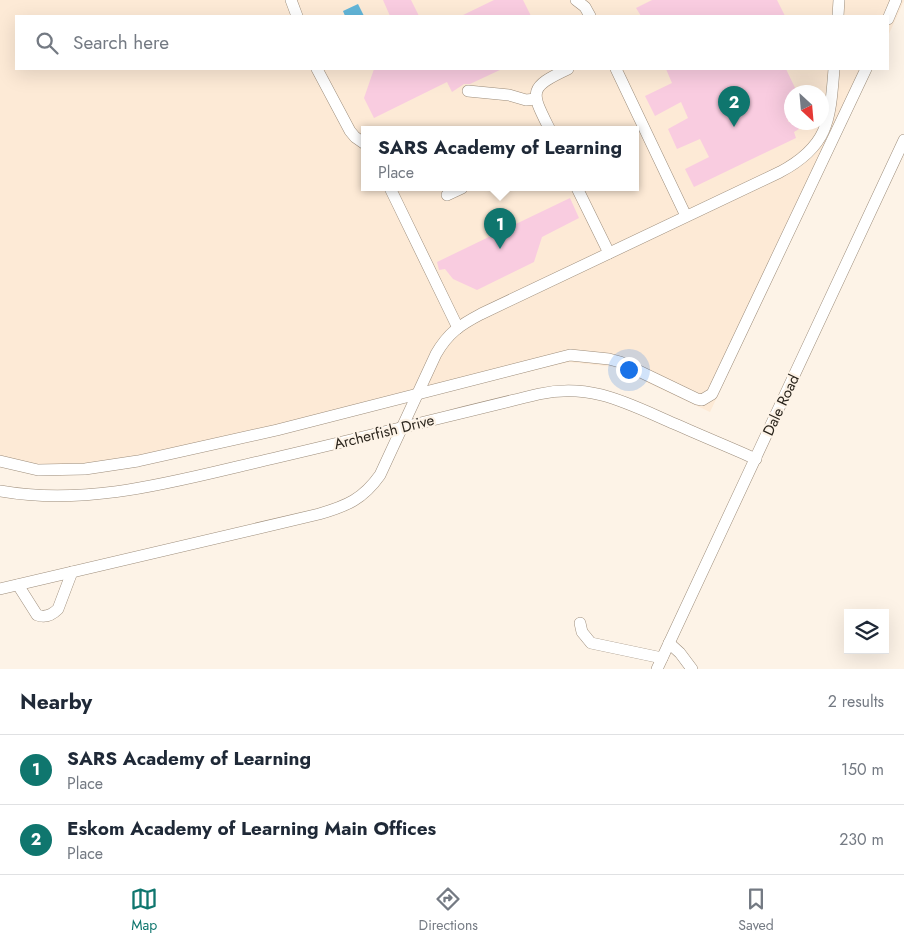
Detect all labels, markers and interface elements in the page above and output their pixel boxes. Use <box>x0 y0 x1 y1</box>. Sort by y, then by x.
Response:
search box <box>15 15 889 70</box>
icon: search <box>33 29 61 57</box>
text: Search here <box>73 29 169 56</box>
north arrow <box>784 85 829 130</box>
pin: 2 <box>718 86 750 127</box>
popup <box>361 126 639 191</box>
text: SARS Academy of Learning <box>378 134 622 161</box>
text: Place <box>378 161 414 184</box>
pin: 1 <box>484 208 516 249</box>
your location <box>616 357 642 383</box>
street label: Dale Road <box>757 371 805 439</box>
street label: Archerfish Drive <box>332 409 437 455</box>
map controls <box>844 609 889 654</box>
button: layers <box>844 609 889 654</box>
text: Nearby <box>20 687 92 717</box>
text: 2 results <box>828 690 884 713</box>
text: SARS Academy of Learning <box>67 745 311 772</box>
text: 1 <box>32 758 40 781</box>
text: 150 m <box>841 758 884 781</box>
text: Place <box>67 772 103 795</box>
text: Eskom Academy of Learning Main Offices <box>67 815 436 842</box>
text: 2 <box>31 828 41 851</box>
text: 230 m <box>839 828 884 851</box>
text: Place <box>67 842 103 865</box>
tab: Map <box>130 885 158 935</box>
tab: Directions <box>419 885 478 935</box>
tab: Saved <box>738 885 774 935</box>

